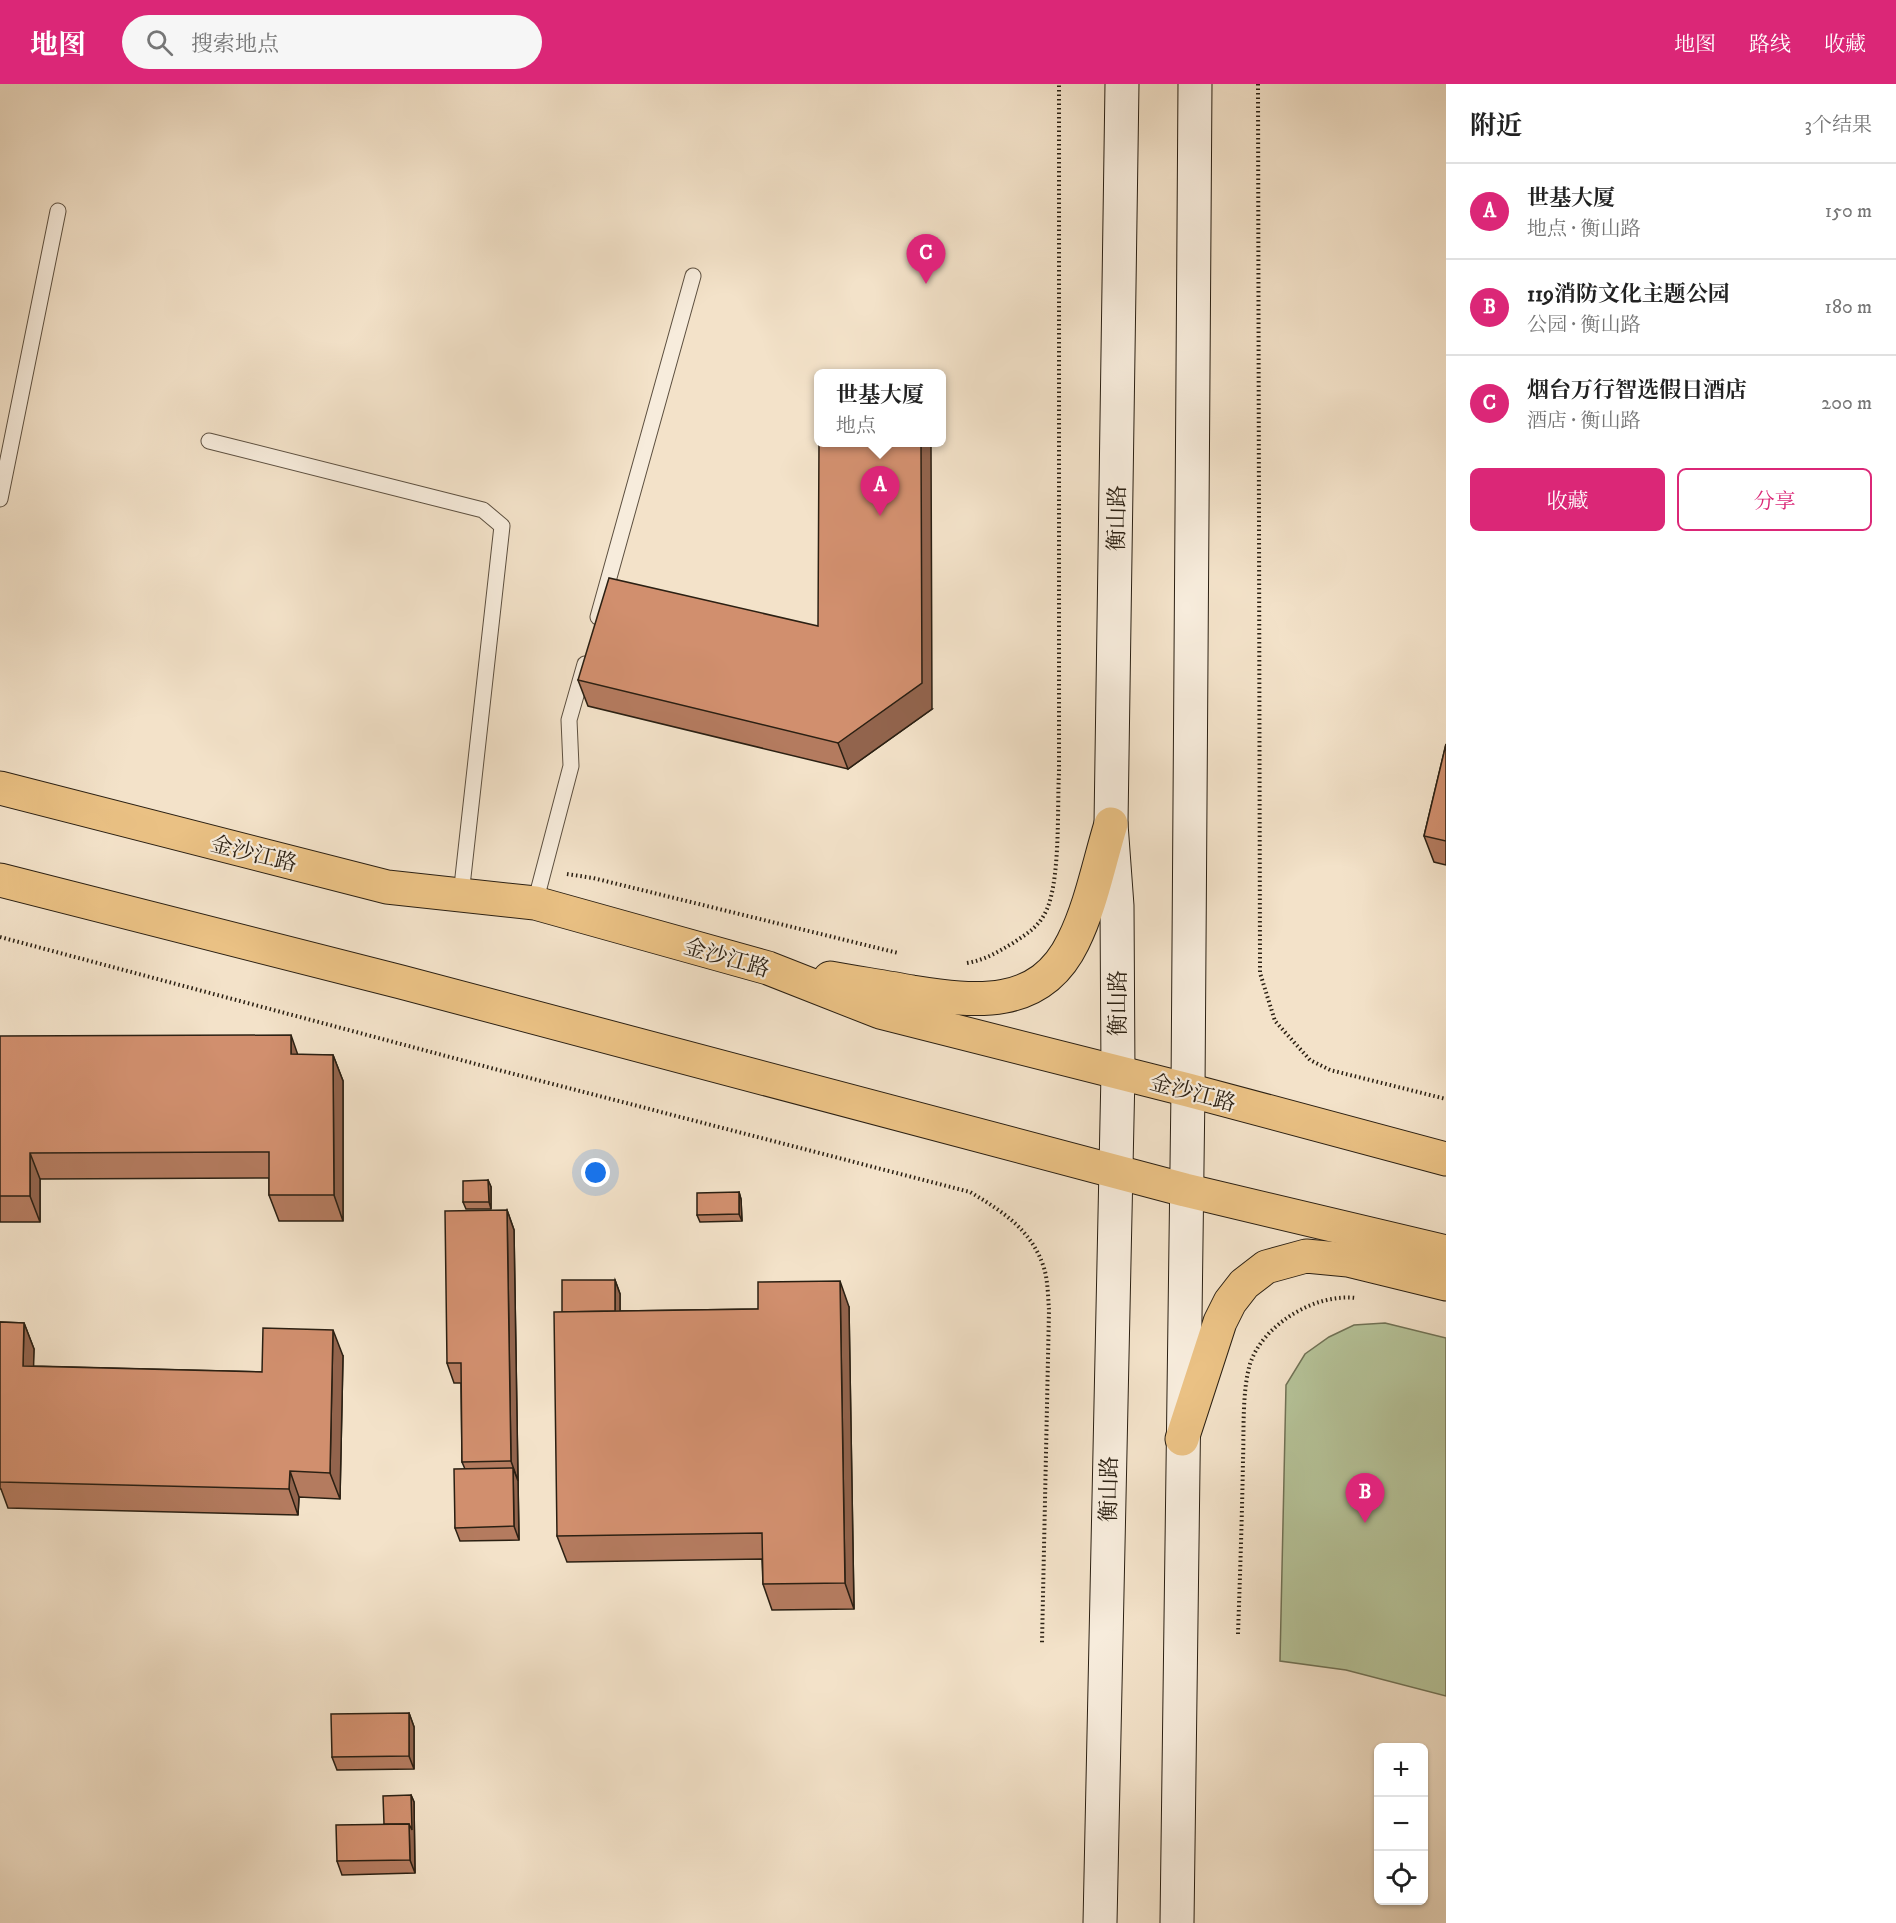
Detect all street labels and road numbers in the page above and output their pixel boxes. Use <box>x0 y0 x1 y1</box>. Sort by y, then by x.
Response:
street label: 衡山路 <box>1103 485 1132 551</box>
street label: 金沙江路 <box>208 831 300 878</box>
street label: 金沙江路 <box>681 933 773 984</box>
street label: 衡山路 <box>1105 970 1132 1036</box>
street label: 金沙江路 <box>1147 1069 1239 1118</box>
street label: 衡山路 <box>1095 1456 1124 1522</box>

